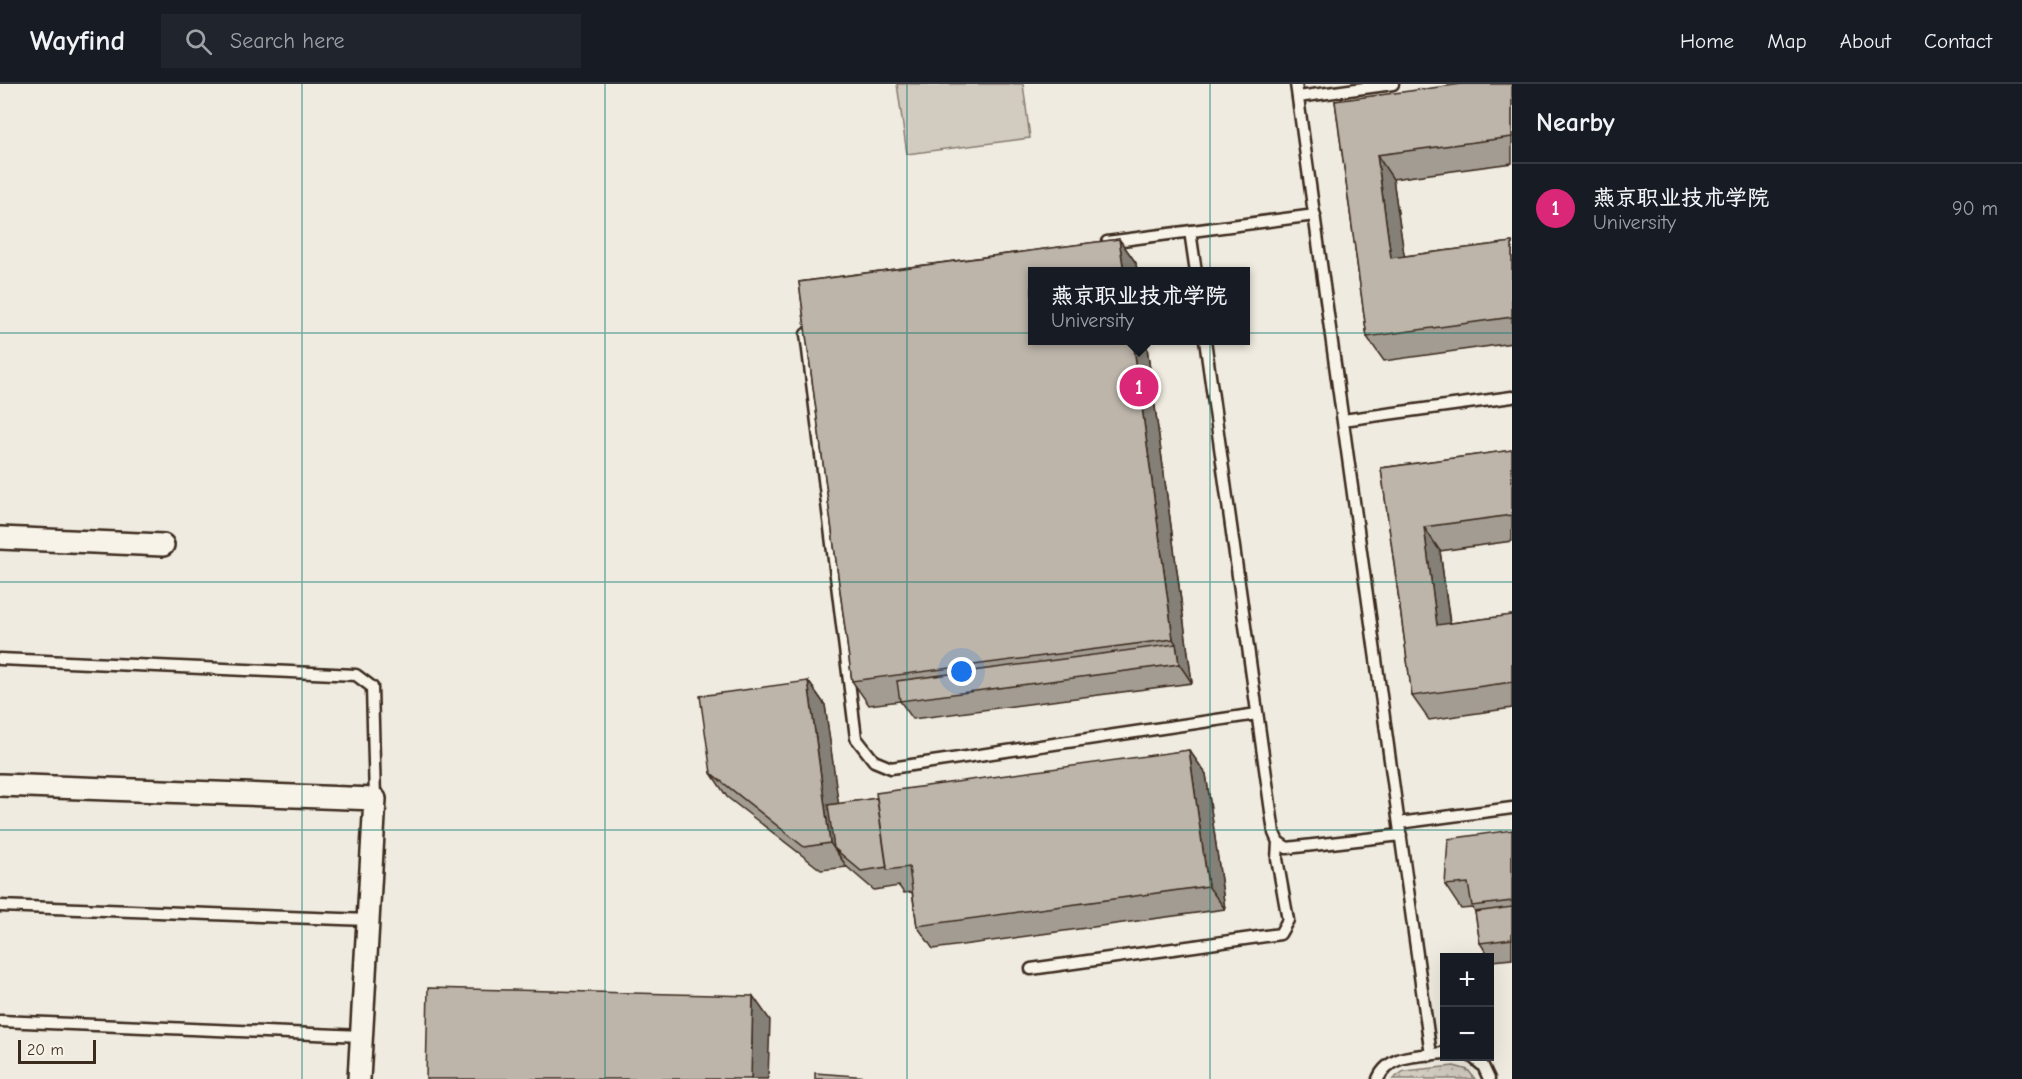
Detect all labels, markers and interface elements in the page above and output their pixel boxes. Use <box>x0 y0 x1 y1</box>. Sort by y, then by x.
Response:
search box <box>161 14 581 68</box>
text: Wayfind <box>30 25 125 57</box>
icon: search <box>182 25 215 58</box>
text: Search here <box>230 28 345 54</box>
text: Home <box>1680 29 1734 53</box>
text: Map <box>1767 29 1807 53</box>
text: About <box>1840 29 1891 53</box>
text: Contact <box>1924 29 1992 53</box>
text: Nearby <box>1536 108 1615 138</box>
text: 燕京职业技术学院 <box>1593 185 1769 211</box>
text: 1 <box>1552 197 1559 220</box>
text: 90 m <box>1952 197 1998 220</box>
text: University <box>1593 211 1676 234</box>
popup <box>1028 267 1250 345</box>
text: 燕京职业技术学院 <box>1051 283 1227 309</box>
text: University <box>1051 309 1134 332</box>
pin: 1 <box>1120 364 1158 410</box>
your location <box>947 657 976 686</box>
map controls <box>1440 953 1494 1061</box>
button: + <box>1440 953 1494 1007</box>
button: − <box>1440 1007 1494 1061</box>
scale bar <box>18 1037 96 1064</box>
text: 20 m <box>27 1041 64 1059</box>

